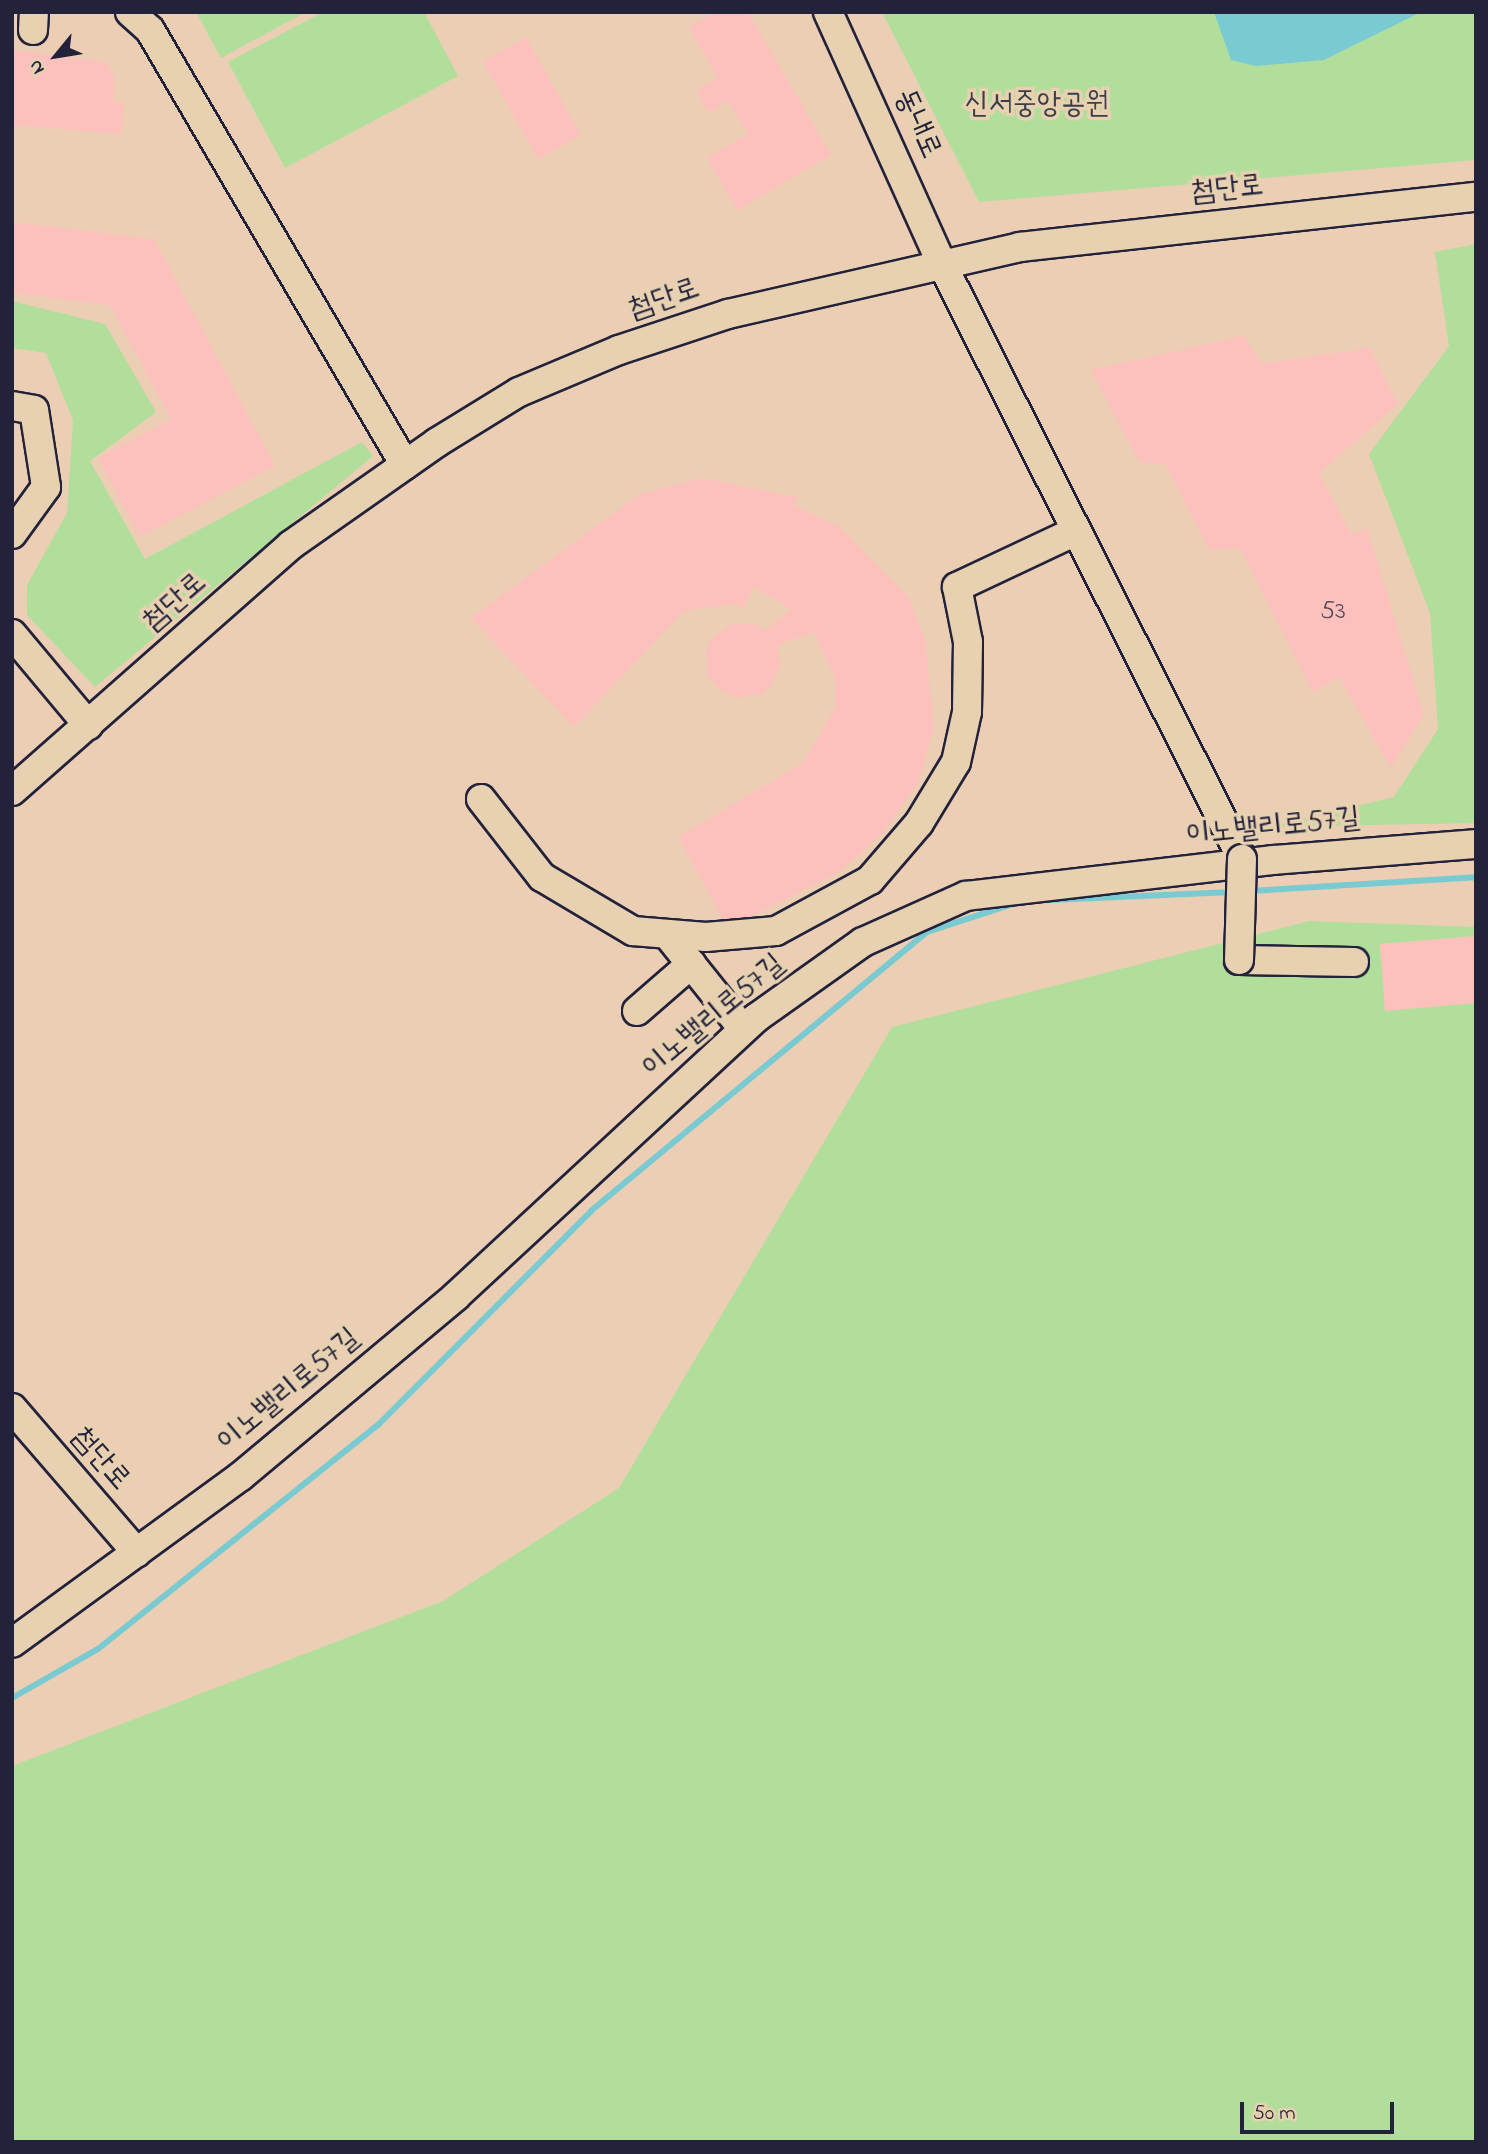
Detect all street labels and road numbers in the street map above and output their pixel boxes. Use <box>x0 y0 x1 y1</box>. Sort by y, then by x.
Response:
street label: 동내로 <box>886 84 948 164</box>
street label: 첨단로 <box>1189 168 1265 212</box>
street label: 첨단로 <box>624 271 704 329</box>
street label: 첨단로 <box>136 566 214 640</box>
street label: 이노밸리로57길 <box>1184 801 1362 855</box>
street label: 이노밸리로57길 <box>636 947 792 1087</box>
street label: 이노밸리로57길 <box>211 1321 367 1461</box>
street label: 첨단로 <box>63 1420 137 1498</box>

